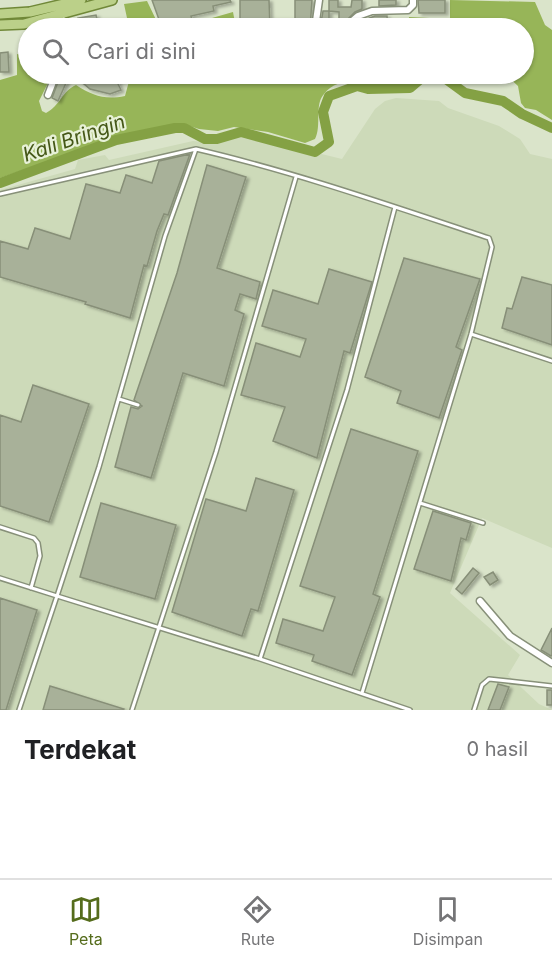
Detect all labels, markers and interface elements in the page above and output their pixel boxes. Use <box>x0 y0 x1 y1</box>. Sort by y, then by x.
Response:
search box <box>18 18 534 84</box>
icon: search <box>39 35 72 68</box>
text: Cari di sini <box>87 38 196 64</box>
water label: Kali Bringin <box>20 109 128 167</box>
text: Terdekat <box>24 734 136 765</box>
text: 0 hasil <box>466 737 528 761</box>
tab: Peta <box>69 893 103 949</box>
tab: Rute <box>241 893 275 949</box>
tab: Disimpan <box>413 893 483 949</box>

